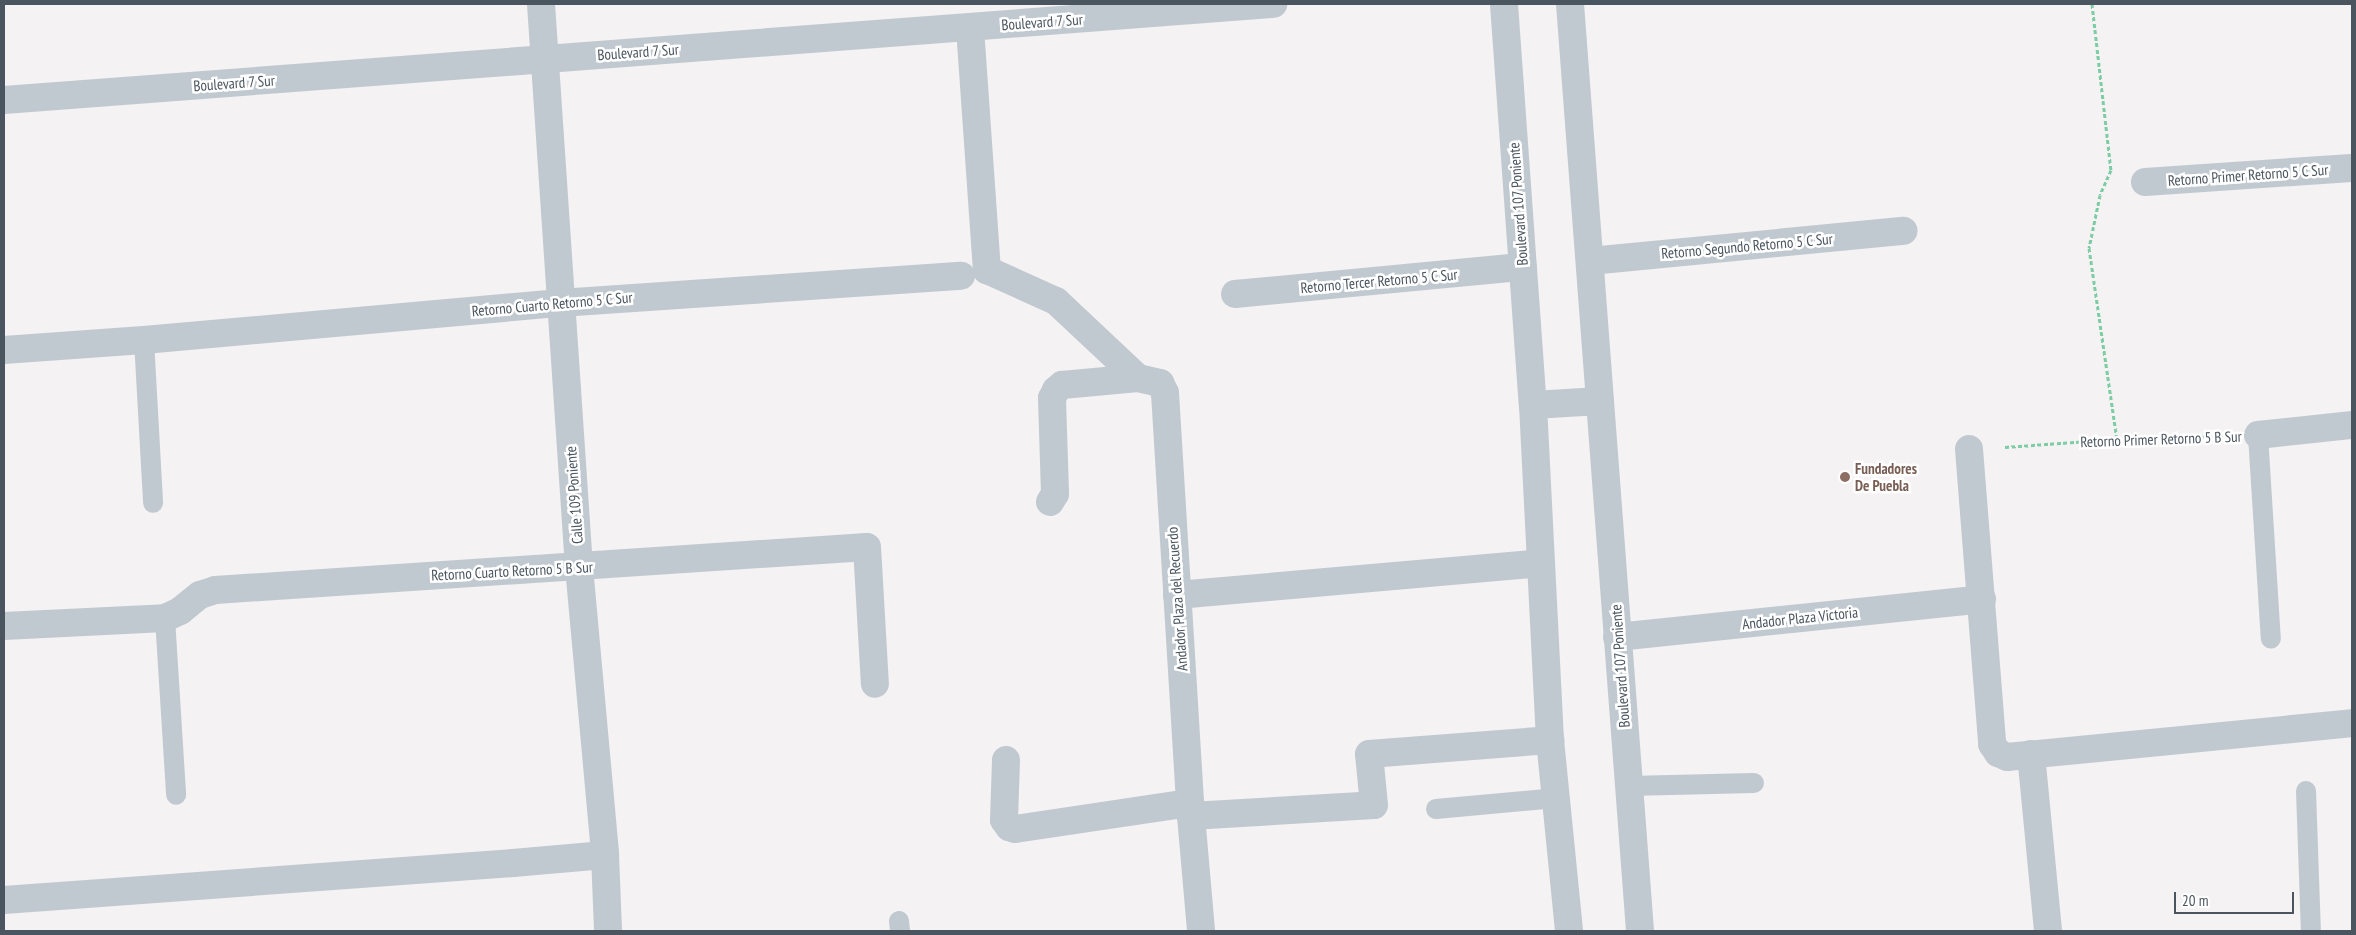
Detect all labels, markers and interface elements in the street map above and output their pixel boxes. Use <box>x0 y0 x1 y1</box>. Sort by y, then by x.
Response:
street label: Boulevard 7 Sur <box>1000 10 1084 34</box>
street label: Boulevard 7 Sur <box>596 40 680 64</box>
street label: Boulevard 7 Sur <box>192 71 276 95</box>
street label: Boulevard 107 Poniente <box>1505 141 1531 267</box>
street label: Retorno Primer Retorno 5 C Sur <box>2167 160 2329 190</box>
street label: Retorno Segundo Retorno 5 C Sur <box>1660 230 1834 262</box>
street label: Retorno Tercer Retorno 5 C Sur <box>1299 265 1459 297</box>
street label: Retorno Cuarto Retorno 5 C Sur <box>471 288 633 320</box>
street label: Retorno Primer Retorno 5 B Sur <box>2080 427 2242 451</box>
street label: Calle 109 Poniente <box>562 445 586 545</box>
place label: Fundadores De Puebla <box>1855 459 1917 494</box>
marker: Fundadores De Puebla <box>1839 471 1851 483</box>
street label: Andador Plaza del Recuerdo <box>1163 526 1191 672</box>
street label: Retorno Cuarto Retorno 5 B Sur <box>431 558 593 584</box>
street label: Boulevard 107 Poniente <box>1607 603 1633 729</box>
street label: Andador Plaza Victoria <box>1741 603 1859 633</box>
scale bar <box>2176 882 2296 914</box>
text: 20 m <box>2182 891 2208 910</box>

